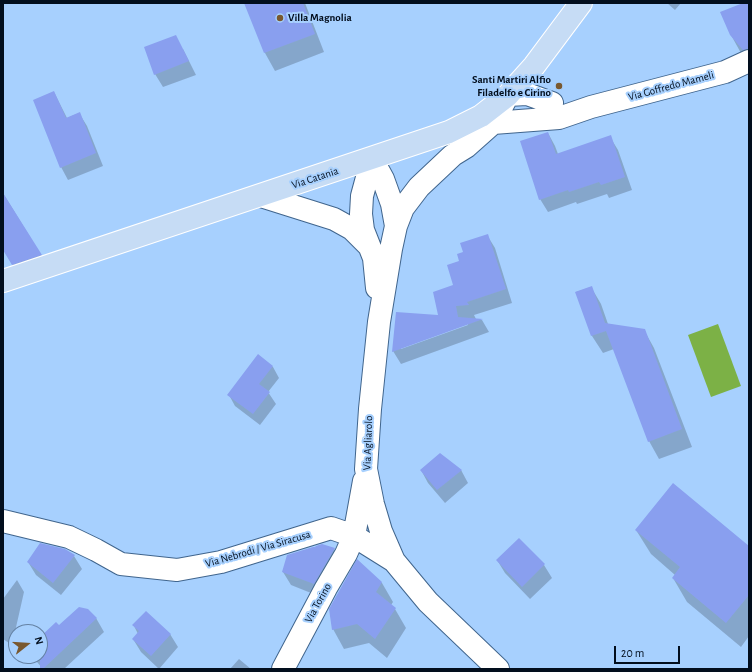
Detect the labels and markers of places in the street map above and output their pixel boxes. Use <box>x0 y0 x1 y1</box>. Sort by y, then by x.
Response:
place label: Villa Magnolia <box>288 11 352 25</box>
marker: Villa Magnolia <box>275 13 285 23</box>
place label: Santi Martiri Alfio Filadelfo e Cirino <box>472 73 551 99</box>
marker: Santi Martiri Alfio Filadelfo e Cirino <box>554 81 564 91</box>

